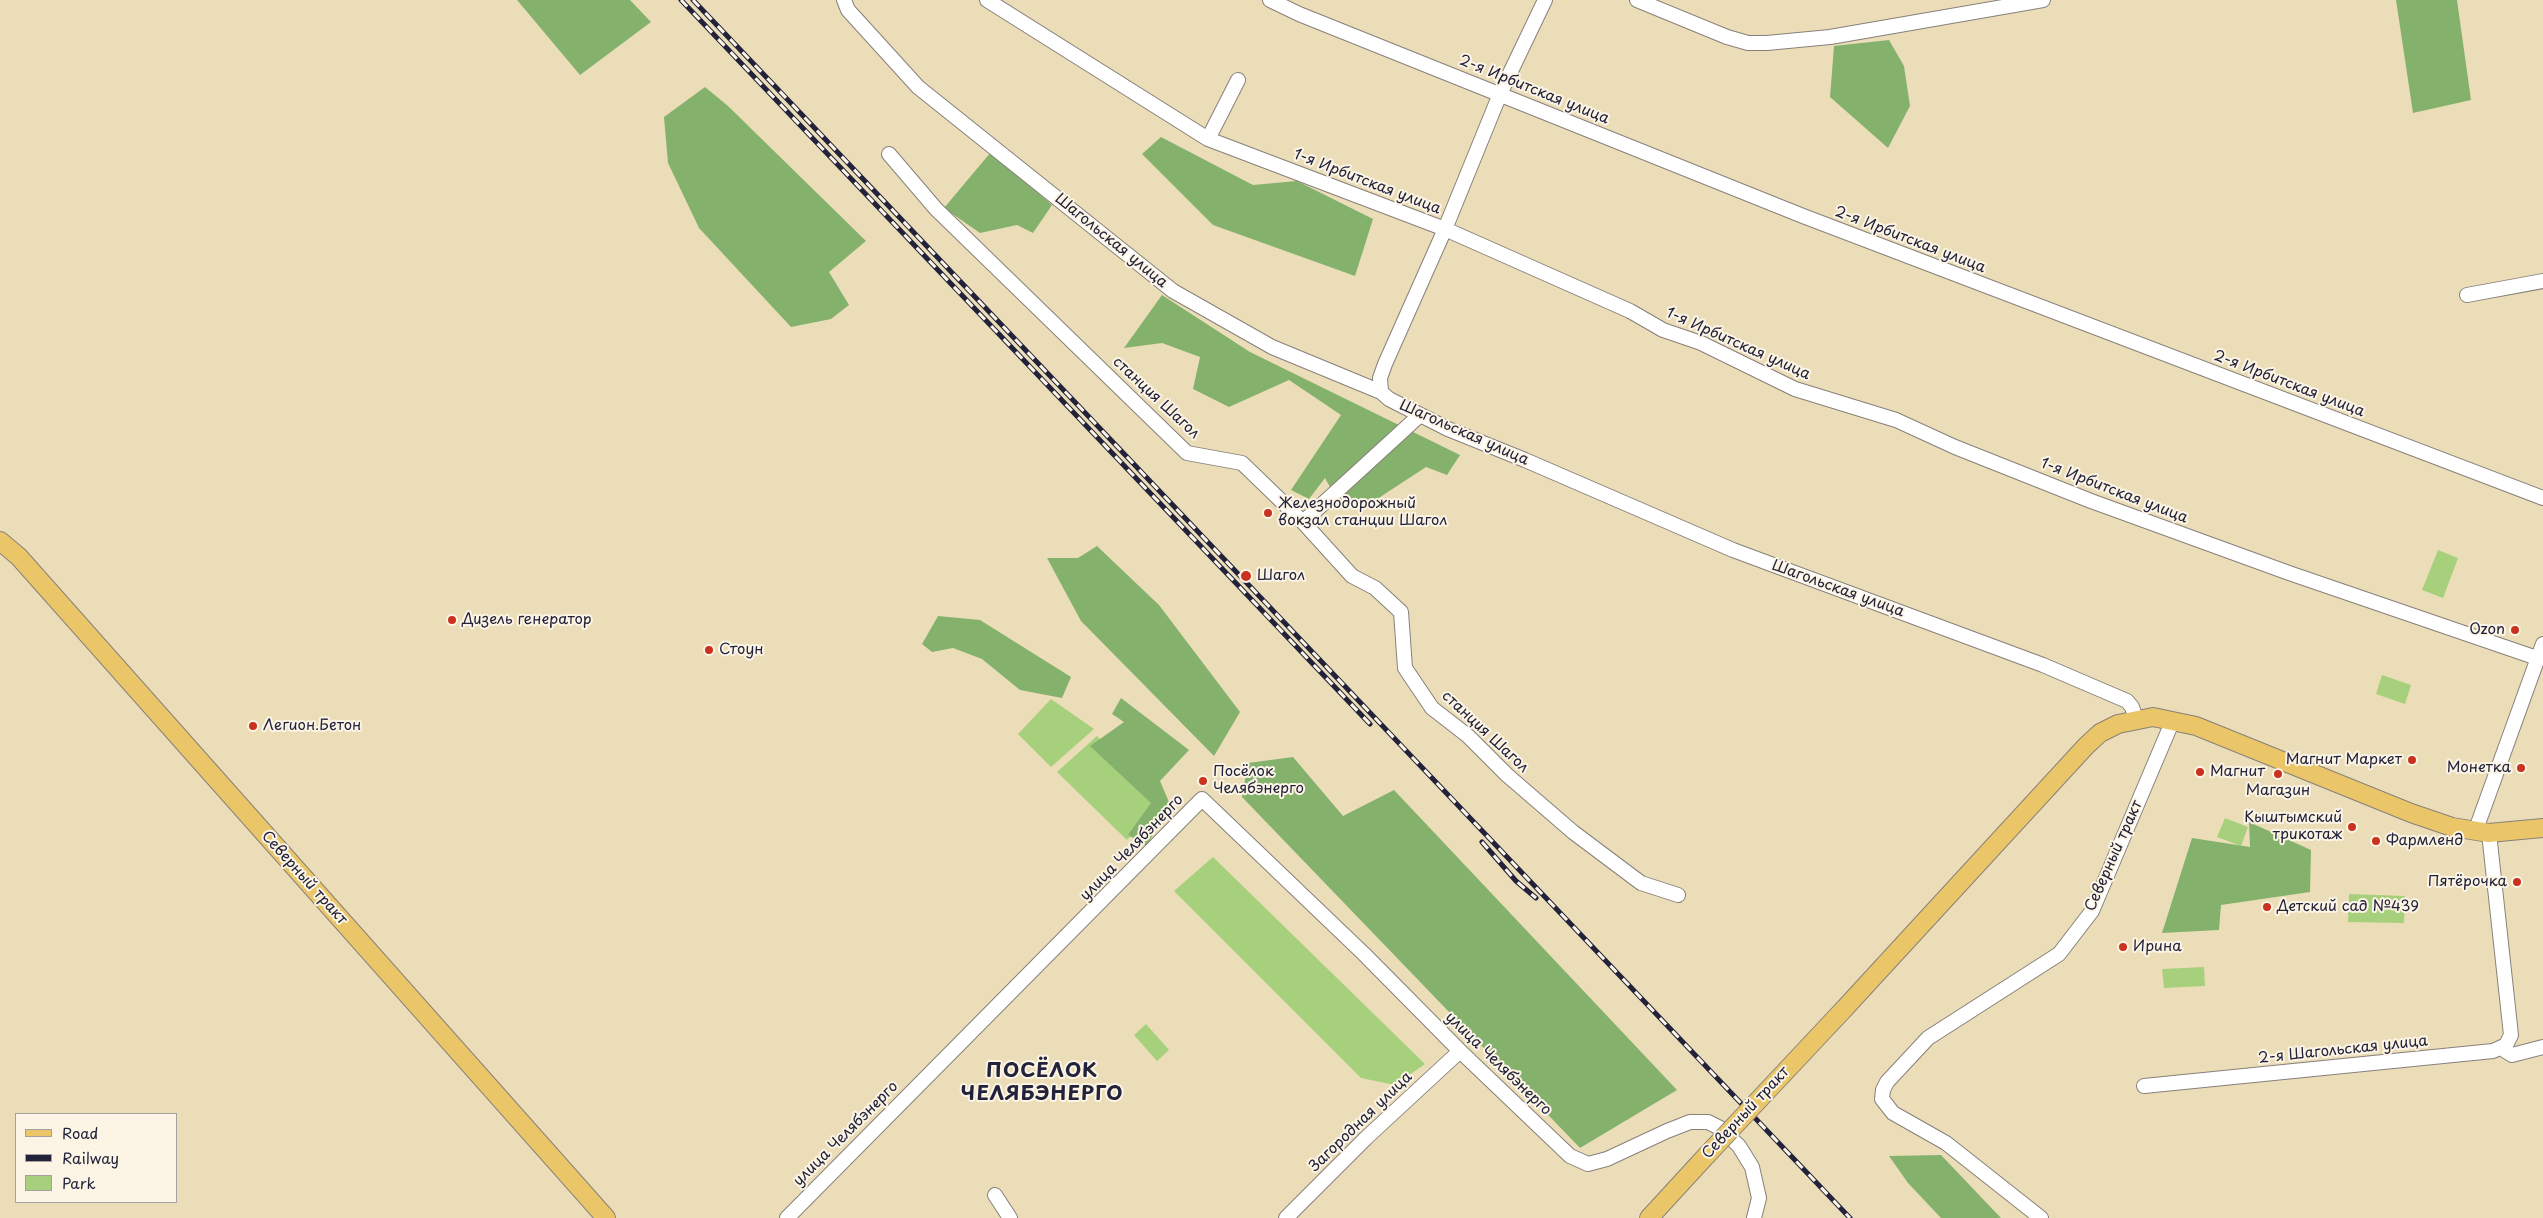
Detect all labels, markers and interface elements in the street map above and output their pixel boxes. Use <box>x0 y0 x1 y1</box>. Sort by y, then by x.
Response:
street label: 2-я Ирбитская улица <box>1456 52 1612 128</box>
street label: 1-я Ирбитская улица <box>1291 146 1443 218</box>
street label: Шагольская улица <box>1051 190 1171 292</box>
street label: 2-я Ирбитская улица <box>1832 203 1988 277</box>
street label: 1-я Ирбитская улица <box>1663 304 1813 384</box>
street label: 2-я Ирбитская улица <box>2211 347 2367 421</box>
street label: станция Шагол <box>1109 353 1203 443</box>
street label: Шагольская улица <box>1397 396 1531 470</box>
street label: 1-я Ирбитская улица <box>2038 455 2190 527</box>
place label: Железнодорожный вокзал станции Шагол <box>1278 495 1447 530</box>
marker: Железнодорожный вокзал станции Шагол <box>1262 507 1274 519</box>
street label: Шагольская улица <box>1769 557 1907 621</box>
place label: Шагол <box>1257 567 1305 585</box>
marker: Шагол <box>1239 569 1253 583</box>
place label: Дизель генератор <box>462 611 592 629</box>
marker: Дизель генератор <box>446 614 458 626</box>
place label: Ozon <box>2469 621 2505 639</box>
marker: Ozon <box>2509 624 2521 636</box>
place label: Стоун <box>719 641 764 659</box>
marker: Стоун <box>703 644 715 656</box>
street label: станция Шагол <box>1438 687 1532 777</box>
place label: Легион.Бетон <box>263 717 361 735</box>
marker: Легион.Бетон <box>247 720 259 732</box>
place label: Магнит Маркет <box>2286 751 2402 769</box>
marker: Магнит Маркет <box>2406 754 2418 766</box>
place label: Монетка <box>2447 759 2511 777</box>
marker: Монетка <box>2515 762 2527 774</box>
place label: Посёлок Челябэнерго <box>1213 763 1304 798</box>
place label: Магнит <box>2210 763 2265 781</box>
marker: Магнит <box>2194 766 2206 778</box>
marker: Магазин <box>2272 768 2284 780</box>
marker: Посёлок Челябэнерго <box>1197 775 1209 787</box>
place label: Магазин <box>2246 782 2310 800</box>
street label: улица Челябэнерго <box>1077 791 1187 905</box>
street label: Северный тракт <box>2081 798 2147 914</box>
place label: Кыштымский трикотаж <box>2244 809 2342 844</box>
marker: Кыштымский трикотаж <box>2346 821 2358 833</box>
street label: Северный тракт <box>257 827 351 929</box>
place label: Фармленд <box>2386 832 2463 850</box>
marker: Фармленд <box>2370 835 2382 847</box>
place label: Пятёрочка <box>2428 873 2507 891</box>
marker: Пятёрочка <box>2511 876 2523 888</box>
place label: Детский сад №439 <box>2277 898 2419 916</box>
marker: Детский сад №439 <box>2261 901 2273 913</box>
place label: Ирина <box>2133 938 2182 956</box>
marker: Ирина <box>2117 941 2129 953</box>
street label: улица Челябэнерго <box>1441 1009 1555 1119</box>
street label: 2-я Шагольская улица <box>2257 1032 2429 1068</box>
district label: ПОСЁЛОК ЧЕЛЯБЭНЕРГО <box>960 1059 1124 1106</box>
street label: Северный тракт <box>1699 1063 1793 1163</box>
street label: Загородная улица <box>1306 1068 1416 1176</box>
street label: улица Челябэнерго <box>790 1078 902 1190</box>
legend <box>15 1113 178 1203</box>
text: Road <box>62 1121 98 1144</box>
text: Railway <box>62 1146 119 1169</box>
text: Park <box>62 1171 96 1194</box>

